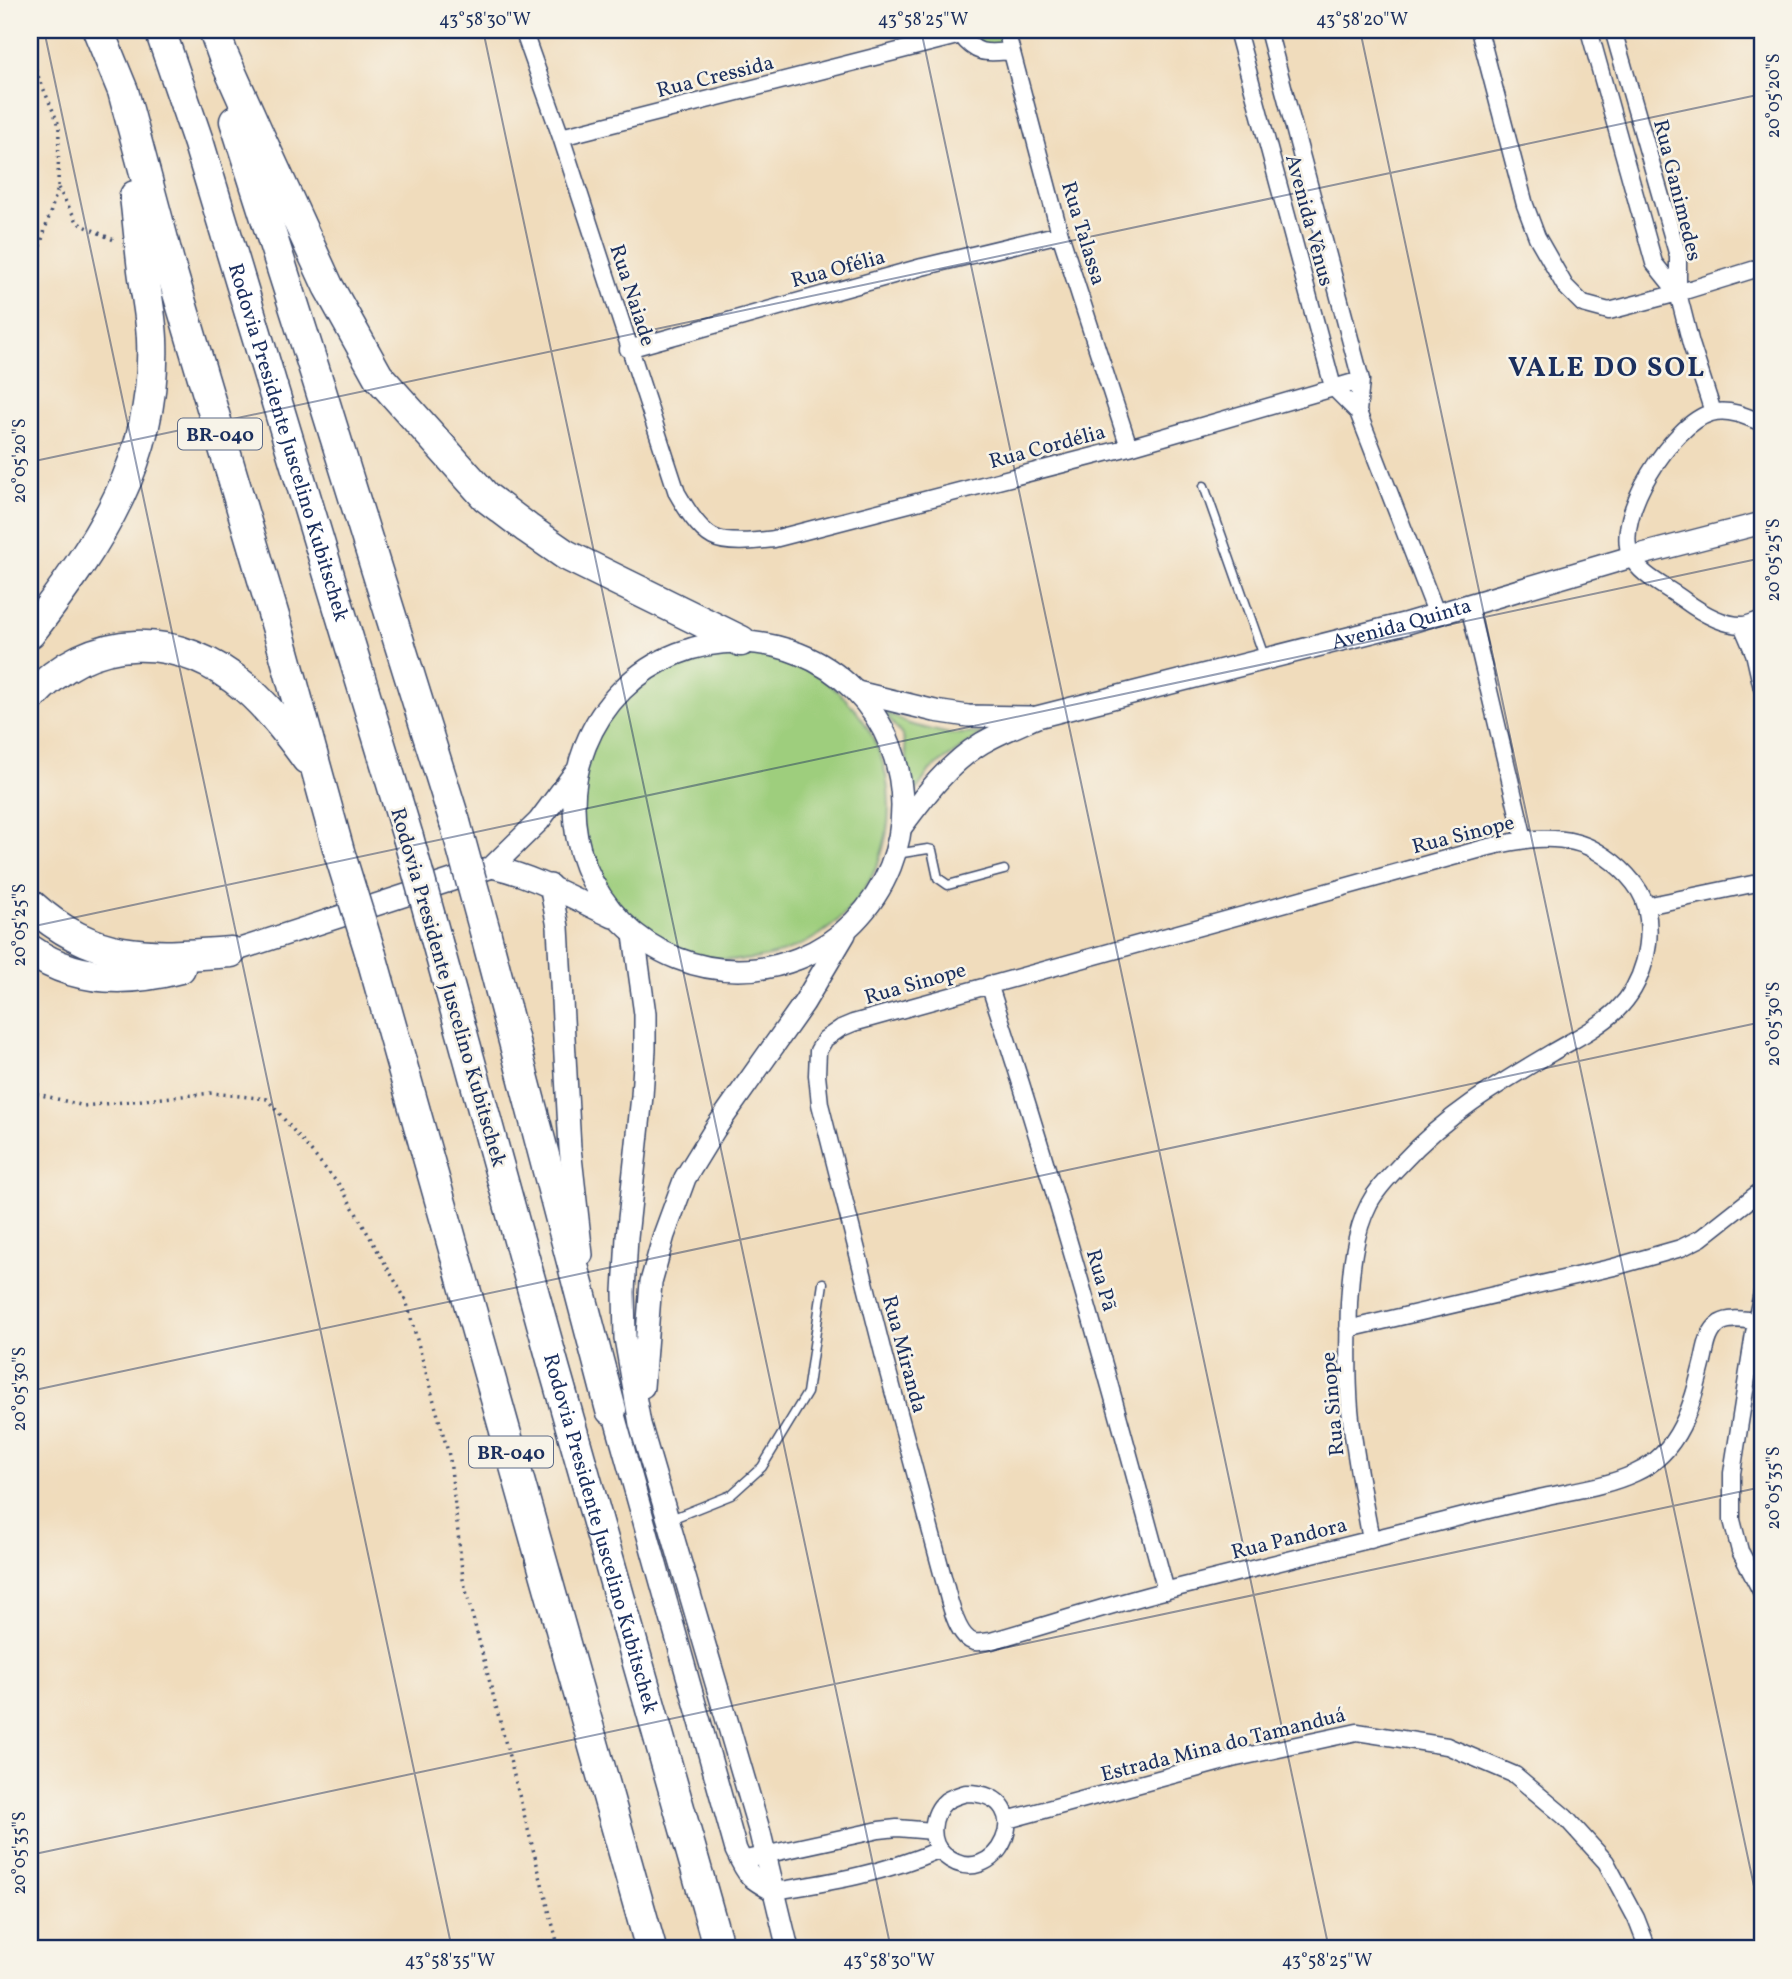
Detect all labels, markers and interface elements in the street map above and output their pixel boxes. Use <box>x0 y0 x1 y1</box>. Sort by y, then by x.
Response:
text: 43°58'30"W <box>439 8 531 33</box>
text: 43°58'25"W <box>878 8 968 33</box>
text: 43°58'20"W <box>1316 8 1408 33</box>
street label: Rua Cressida <box>654 49 777 106</box>
text: 20°05'20"S <box>1762 53 1787 139</box>
street label: Rua Ganimedes <box>1645 117 1708 264</box>
street label: Avenida Vênus <box>1277 151 1340 289</box>
street label: Rua Talassa <box>1053 178 1112 289</box>
street label: Rua Naiade <box>601 241 662 350</box>
street label: Rua Ofélia <box>788 243 889 296</box>
street label: Rodovia Presidente Juscelino Kubitschek <box>220 260 355 626</box>
district label: VALE DO SOL <box>1508 349 1706 388</box>
text: 20°05'20"S <box>8 418 33 504</box>
road number: BR-040 <box>178 418 262 449</box>
street label: Rua Cordélia <box>986 418 1109 477</box>
text: 20°05'25"S <box>1762 518 1787 602</box>
street label: Avenida Quinta <box>1329 592 1475 658</box>
street label: Rodovia Presidente Juscelino Kubitschek <box>382 804 513 1171</box>
street label: Rua Sinope <box>1409 809 1518 862</box>
text: 20°05'25"S <box>8 883 33 967</box>
street label: Rua Sinope <box>861 956 970 1013</box>
text: 20°05'30"S <box>1762 982 1787 1066</box>
street label: Rua Pã <box>1078 1246 1123 1315</box>
street label: Rua Miranda <box>874 1292 933 1417</box>
text: 20°05'30"S <box>8 1347 33 1431</box>
street label: Rodovia Presidente Juscelino Kubitschek <box>535 1350 665 1718</box>
street label: Rua Sinope <box>1314 1351 1352 1457</box>
road number: BR-040 <box>469 1436 553 1468</box>
text: 20°05'35"S <box>1762 1446 1787 1530</box>
street label: Rua Pandora <box>1228 1511 1350 1568</box>
street label: Estrada Mina do Tamanduá <box>1098 1701 1349 1790</box>
text: 20°05'35"S <box>8 1811 33 1895</box>
text: 43°58'35"W <box>405 1949 495 1974</box>
text: 43°58'30"W <box>843 1949 935 1974</box>
text: 43°58'25"W <box>1282 1949 1372 1974</box>

